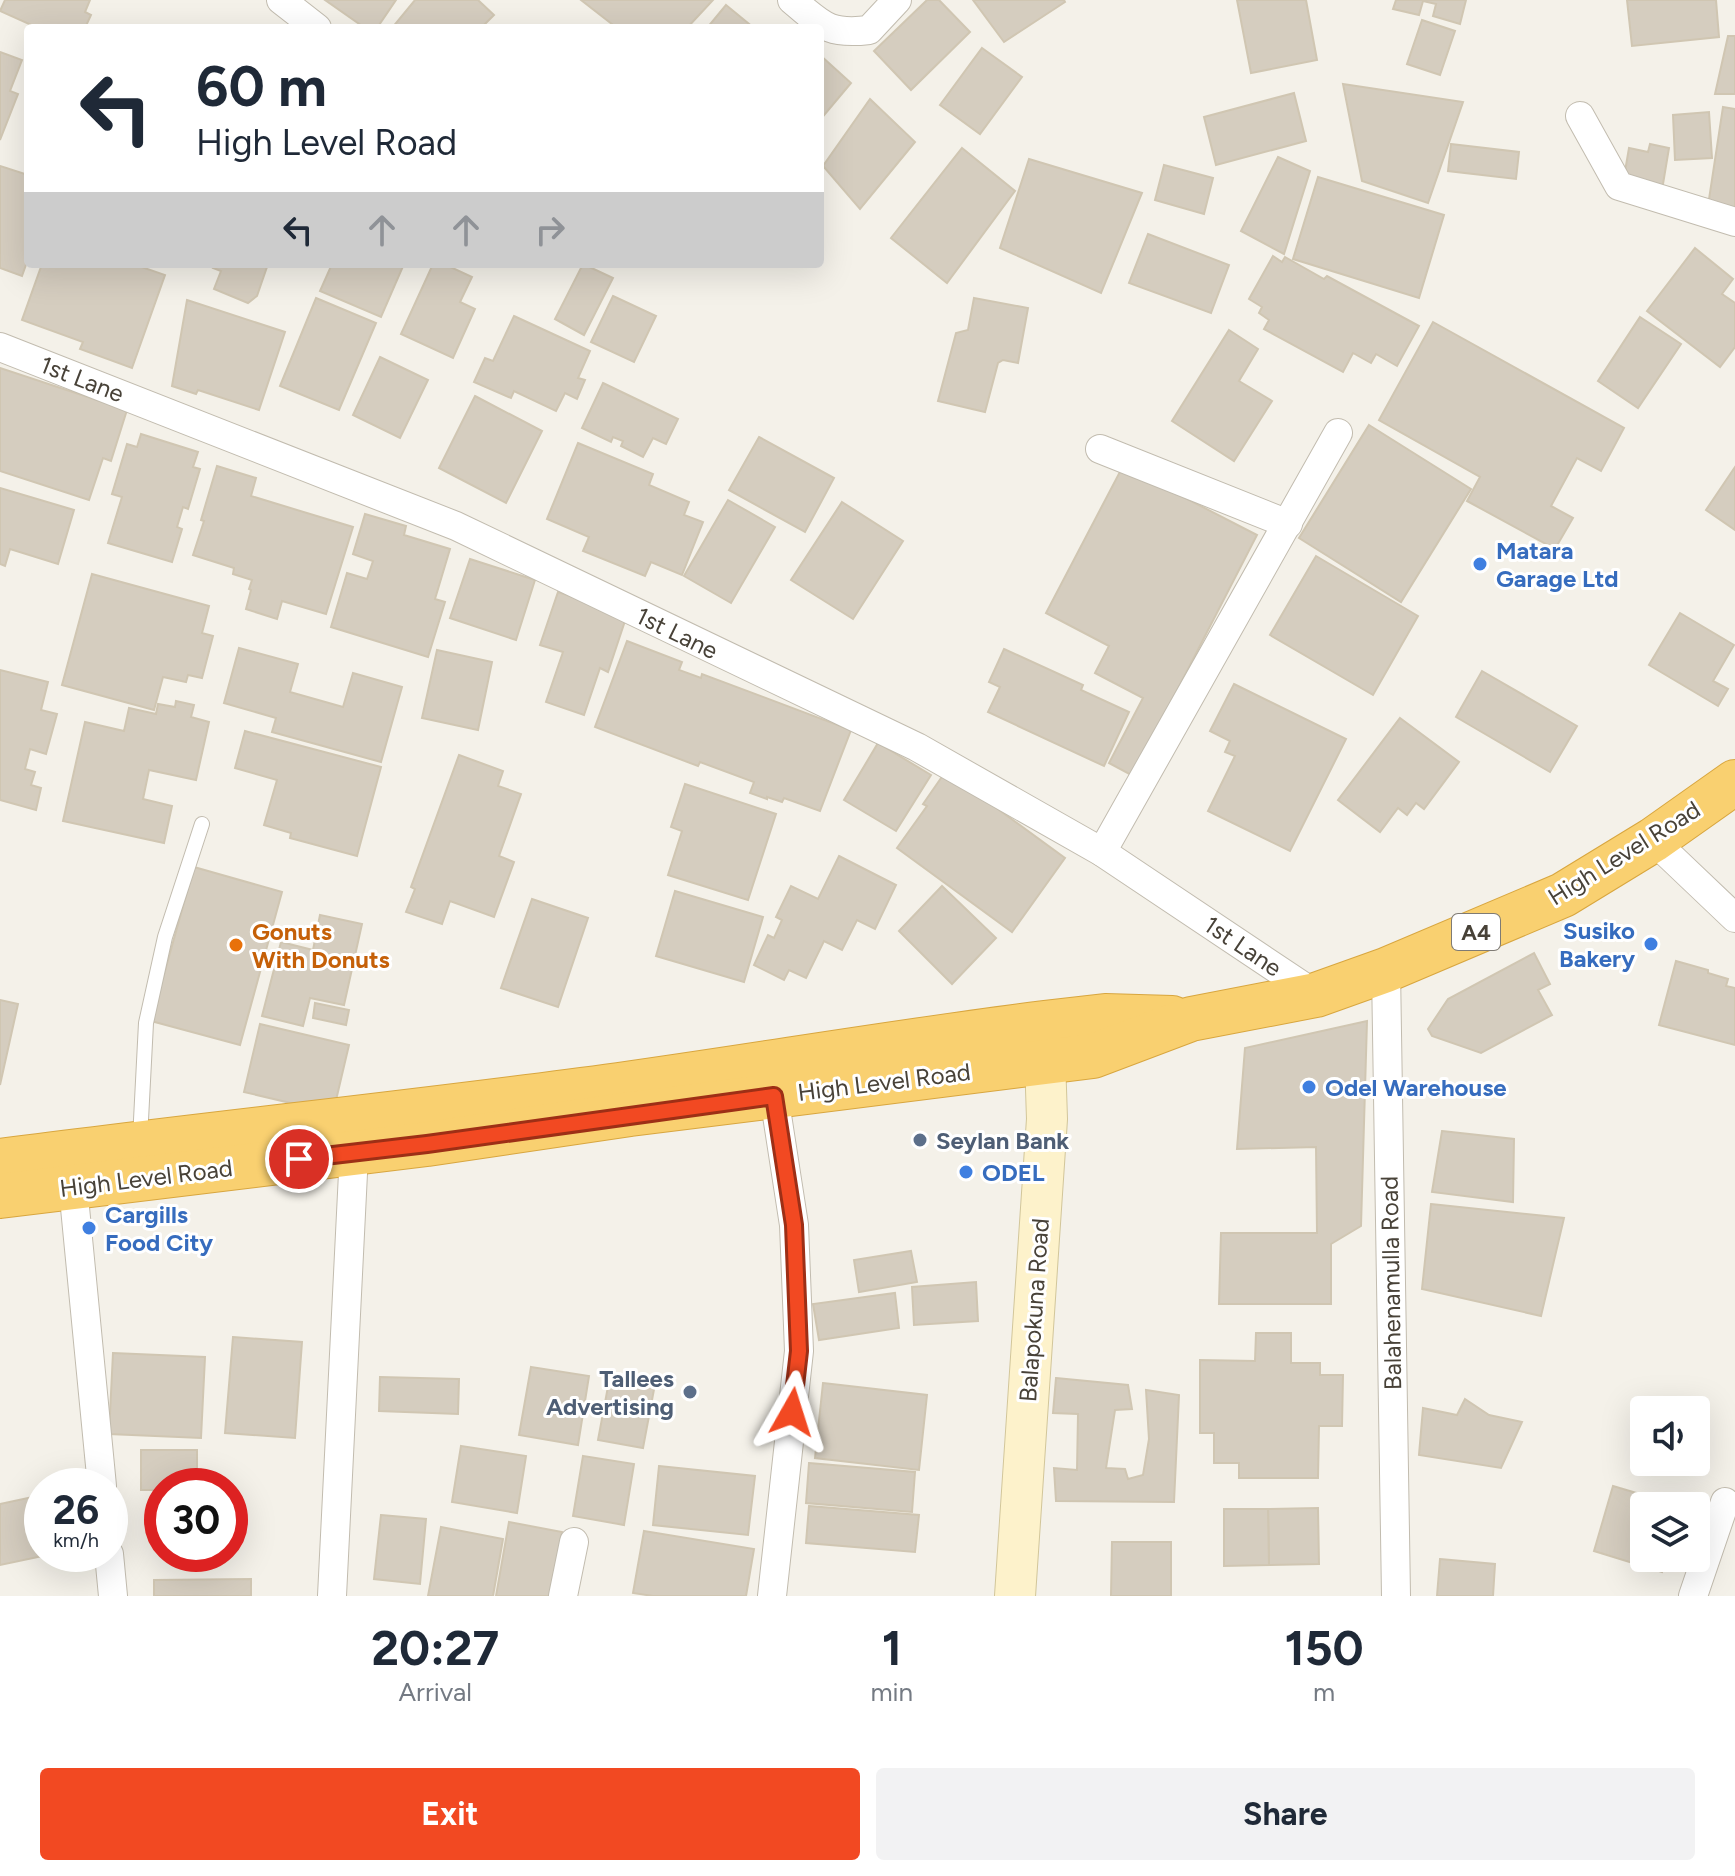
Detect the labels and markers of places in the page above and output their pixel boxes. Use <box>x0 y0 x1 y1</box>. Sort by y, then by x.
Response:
place label: Matara Garage Ltd <box>1496 536 1619 593</box>
marker: Matara Garage Ltd <box>1471 555 1489 573</box>
place label: Susiko Bakery <box>1559 916 1635 973</box>
place label: Gonuts With Donuts <box>252 917 390 974</box>
marker: Susiko Bakery <box>1642 935 1660 953</box>
marker: Gonuts With Donuts <box>227 936 245 954</box>
place label: Odel Warehouse <box>1325 1073 1507 1102</box>
marker: Odel Warehouse <box>1300 1078 1318 1096</box>
pin <box>265 1125 333 1193</box>
place label: Seylan Bank <box>936 1126 1069 1155</box>
marker: Seylan Bank <box>911 1131 929 1149</box>
place label: ODEL <box>982 1158 1045 1187</box>
marker: ODEL <box>957 1163 975 1181</box>
place label: Cargills Food City <box>105 1200 213 1257</box>
marker: Cargills Food City <box>80 1219 98 1237</box>
place label: Tallees Advertising <box>546 1364 674 1421</box>
marker: Tallees Advertising <box>681 1383 699 1401</box>

